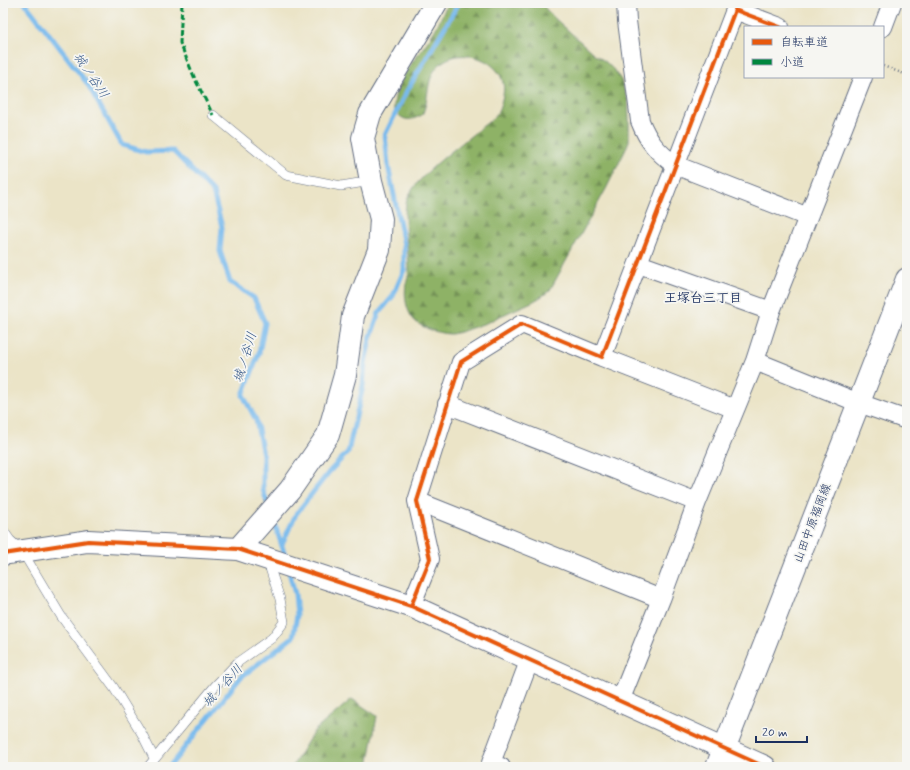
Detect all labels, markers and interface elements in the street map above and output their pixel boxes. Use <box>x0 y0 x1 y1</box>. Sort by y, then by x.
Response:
legend <box>744 26 884 78</box>
text: 自転車道 <box>780 35 828 51</box>
water label: 城ノ谷川 <box>69 50 112 102</box>
text: 小道 <box>780 55 804 71</box>
district label: 王塚台三丁目 <box>664 290 742 307</box>
water label: 城ノ谷川 <box>230 330 261 385</box>
street label: 山田中原福岡線 <box>790 481 835 565</box>
water label: 城ノ谷川 <box>199 661 247 711</box>
scale bar <box>756 718 807 744</box>
text: 20 m <box>762 725 788 741</box>

